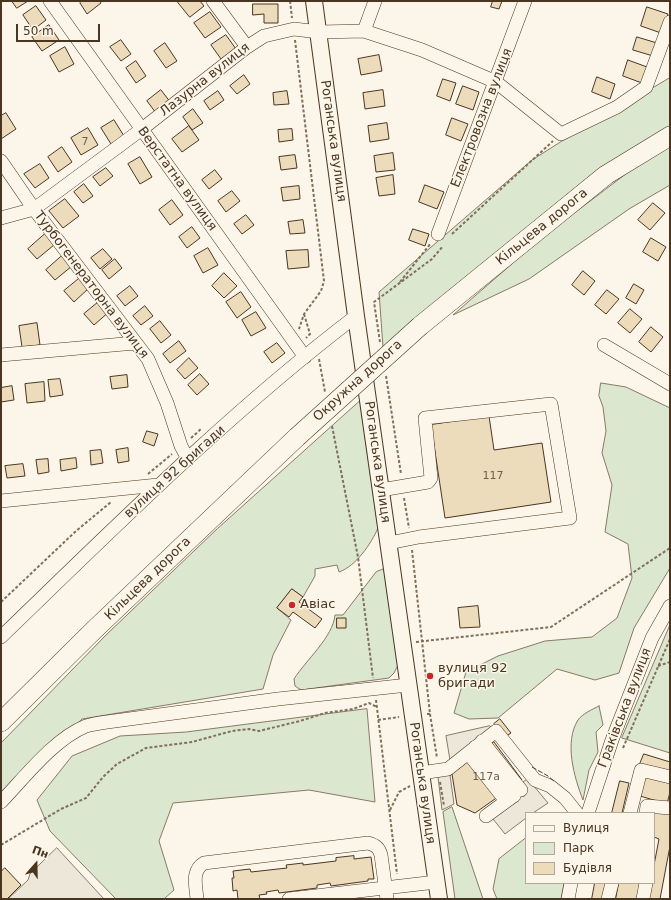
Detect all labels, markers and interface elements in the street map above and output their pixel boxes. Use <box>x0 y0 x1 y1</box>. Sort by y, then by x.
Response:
scale bar <box>18 16 102 42</box>
text: 50 m <box>23 24 54 38</box>
street label: Лазурна вулиця <box>157 40 253 120</box>
street label: Електровозна вулиця <box>448 46 516 190</box>
street label: Роганська вулиця <box>317 79 349 203</box>
street label: Верстатна вулиця <box>134 124 220 234</box>
house number: 7 <box>82 135 88 149</box>
street label: Кільцева дорога <box>493 185 591 269</box>
street label: Турбогенераторна вулиця <box>30 208 152 362</box>
street label: Окружна дорога <box>310 337 406 425</box>
street label: Роганська вулиця <box>361 400 393 524</box>
street label: вулиця 92 бригади <box>121 423 229 521</box>
house number: 117 <box>483 469 503 483</box>
street label: Кільцева дорога <box>102 534 194 624</box>
place label: Авіас <box>300 597 335 613</box>
marker: Авіас <box>287 600 297 610</box>
street label: Граківська вулиця <box>595 646 655 770</box>
place label: вулиця 92 бригади <box>438 661 507 692</box>
marker: вулиця 92 бригади <box>425 671 435 681</box>
street label: Роганська вулиця <box>406 721 438 845</box>
house number: 117а <box>472 770 500 784</box>
legend <box>525 812 655 884</box>
text: Вулиця <box>563 821 609 835</box>
text: Парк <box>563 841 594 855</box>
text: Пн <box>30 843 50 861</box>
north arrow <box>16 844 56 884</box>
text: Будівля <box>563 861 612 875</box>

